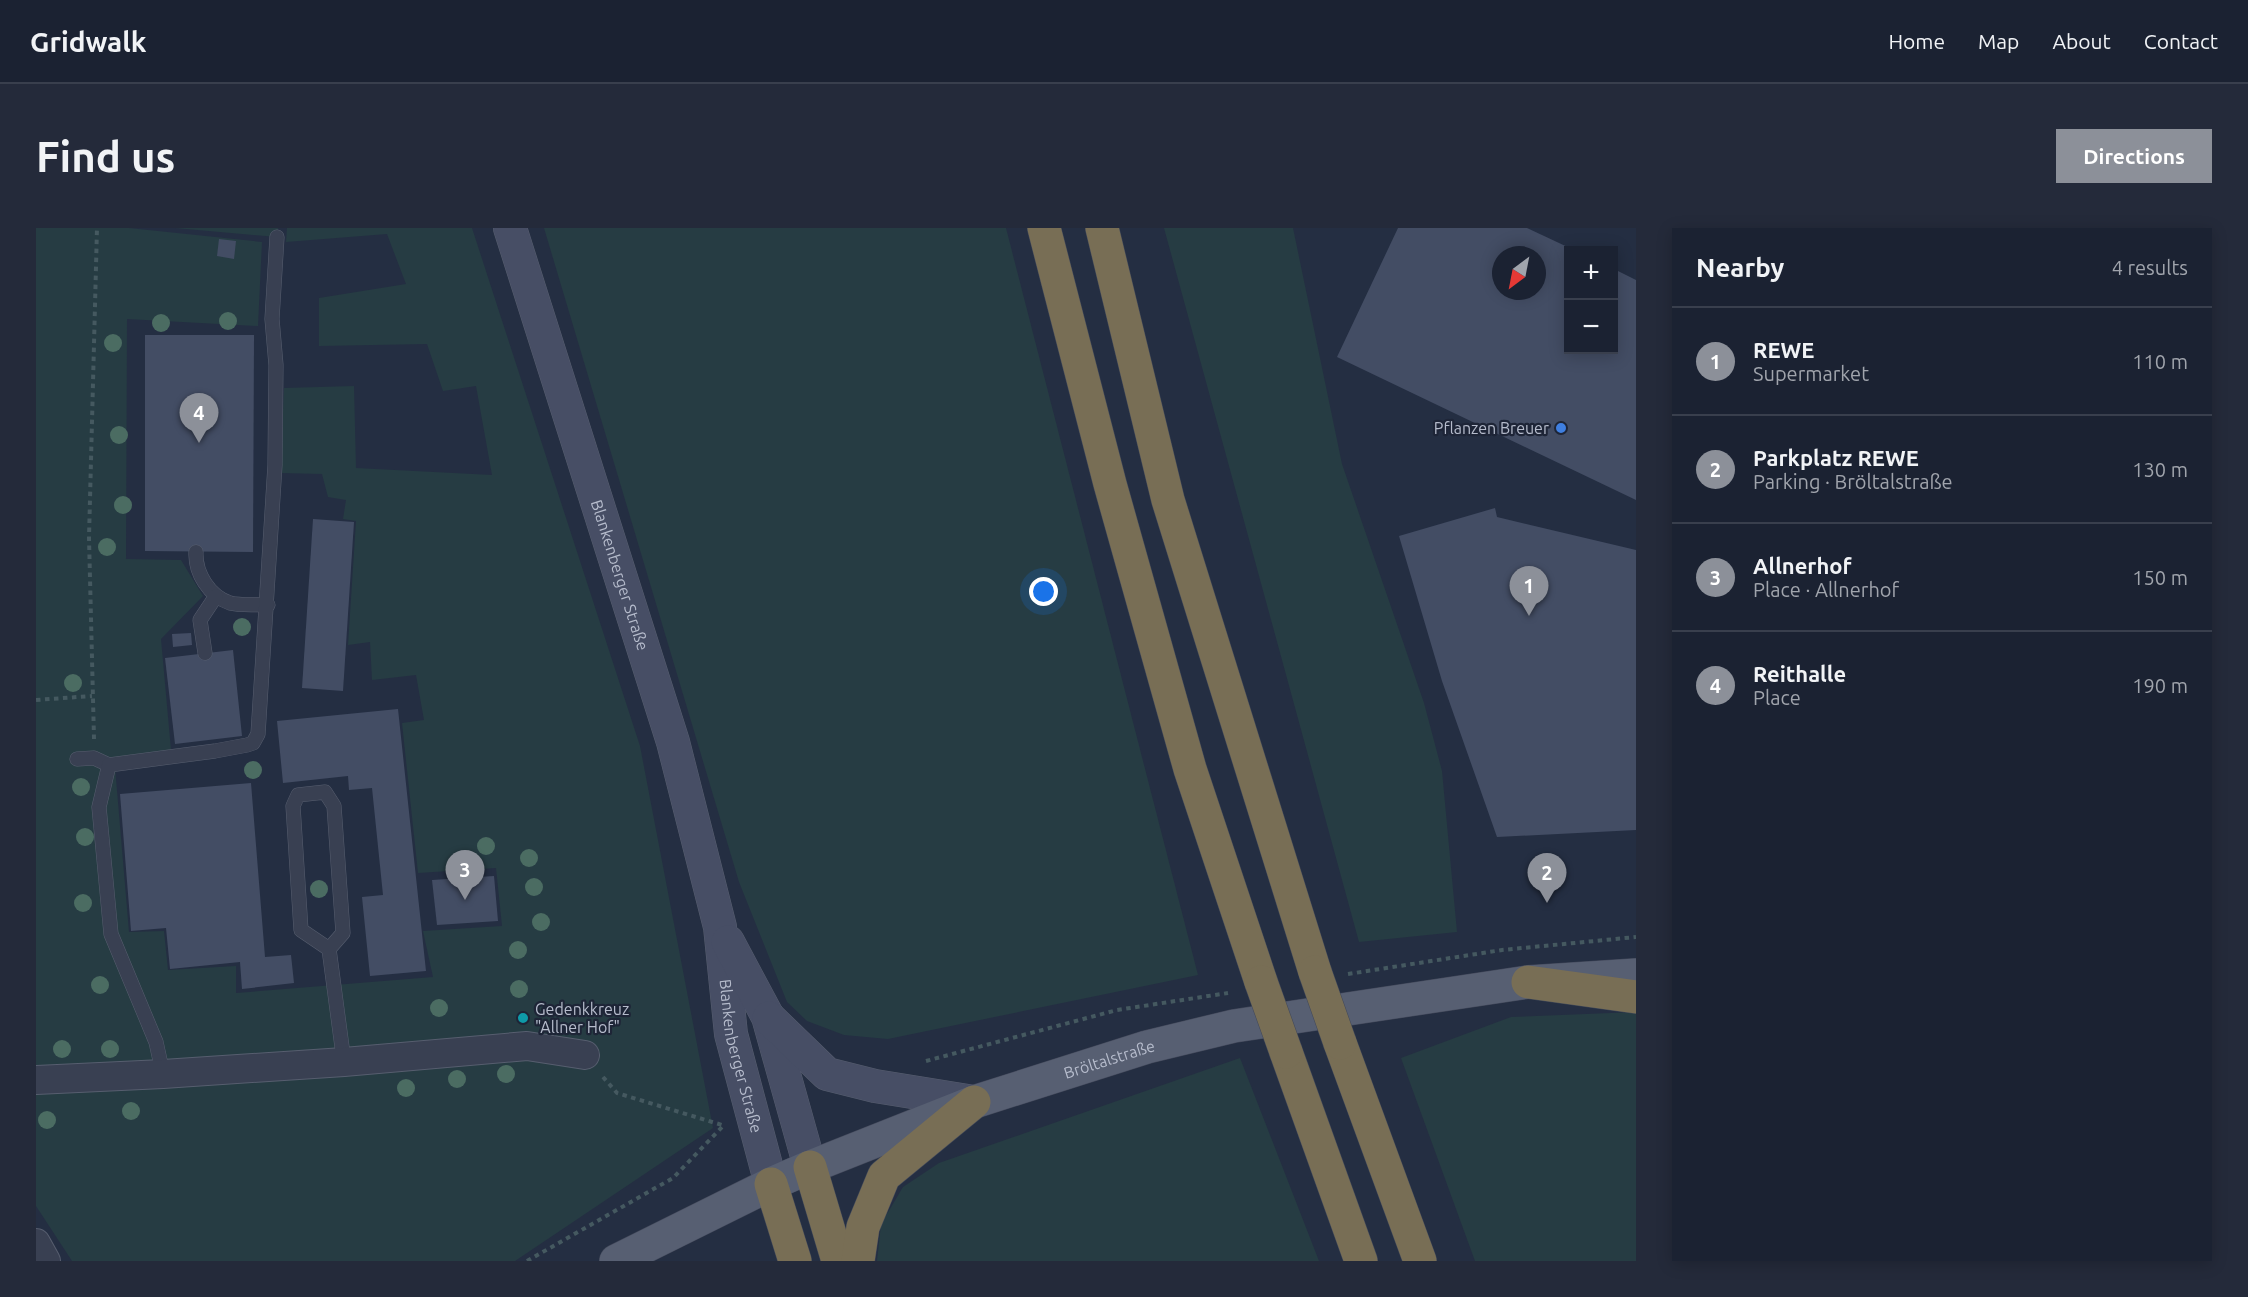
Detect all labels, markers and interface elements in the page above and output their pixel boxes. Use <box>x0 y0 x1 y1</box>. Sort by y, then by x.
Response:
text: Gridwalk <box>30 26 147 57</box>
text: Home <box>1888 29 1945 53</box>
text: Map <box>1978 29 2019 53</box>
text: About <box>2052 29 2111 53</box>
text: Contact <box>2144 29 2218 53</box>
button: Directions <box>2056 129 2212 183</box>
text: Find us <box>36 133 175 180</box>
north arrow <box>1492 246 1546 300</box>
map controls <box>1564 246 1618 354</box>
button: + <box>1564 246 1618 300</box>
text: Nearby <box>1696 253 1784 282</box>
text: 4 results <box>2112 256 2188 279</box>
button: − <box>1564 300 1618 354</box>
text: REWE <box>1753 337 1814 362</box>
text: 1 <box>1710 350 1721 373</box>
text: 110 m <box>2132 350 2188 373</box>
text: Supermarket <box>1753 362 1869 385</box>
pin: 4 <box>180 394 218 443</box>
place label: Pflanzen Breuer <box>1434 419 1549 437</box>
marker: Pflanzen Breuer <box>1554 421 1568 435</box>
text: Parkplatz REWE <box>1753 445 1919 470</box>
text: 2 <box>1710 458 1721 481</box>
text: 130 m <box>2132 458 2188 481</box>
text: Parking · Bröltalstraße <box>1753 470 1953 493</box>
street label: Blankenberger Straße <box>588 497 652 653</box>
text: Allnerhof <box>1753 553 1852 578</box>
pin: 1 <box>1510 566 1548 616</box>
text: 3 <box>1710 566 1721 589</box>
text: 150 m <box>2132 566 2188 589</box>
your location <box>1029 577 1058 606</box>
text: Place · Allnerhof <box>1753 578 1899 601</box>
text: Reithalle <box>1753 661 1846 686</box>
text: 4 <box>1710 674 1721 697</box>
text: 190 m <box>2132 674 2188 697</box>
text: Place <box>1753 686 1801 709</box>
pin: 3 <box>446 850 484 900</box>
pin: 2 <box>1528 854 1566 903</box>
street label: Blankenberger Straße <box>716 978 766 1135</box>
place label: Gedenkkreuz "Allner Hof" <box>535 1000 629 1036</box>
marker: Gedenkkreuz "Allner Hof" <box>516 1011 530 1025</box>
street label: Bröltalstraße <box>1062 1036 1157 1082</box>

